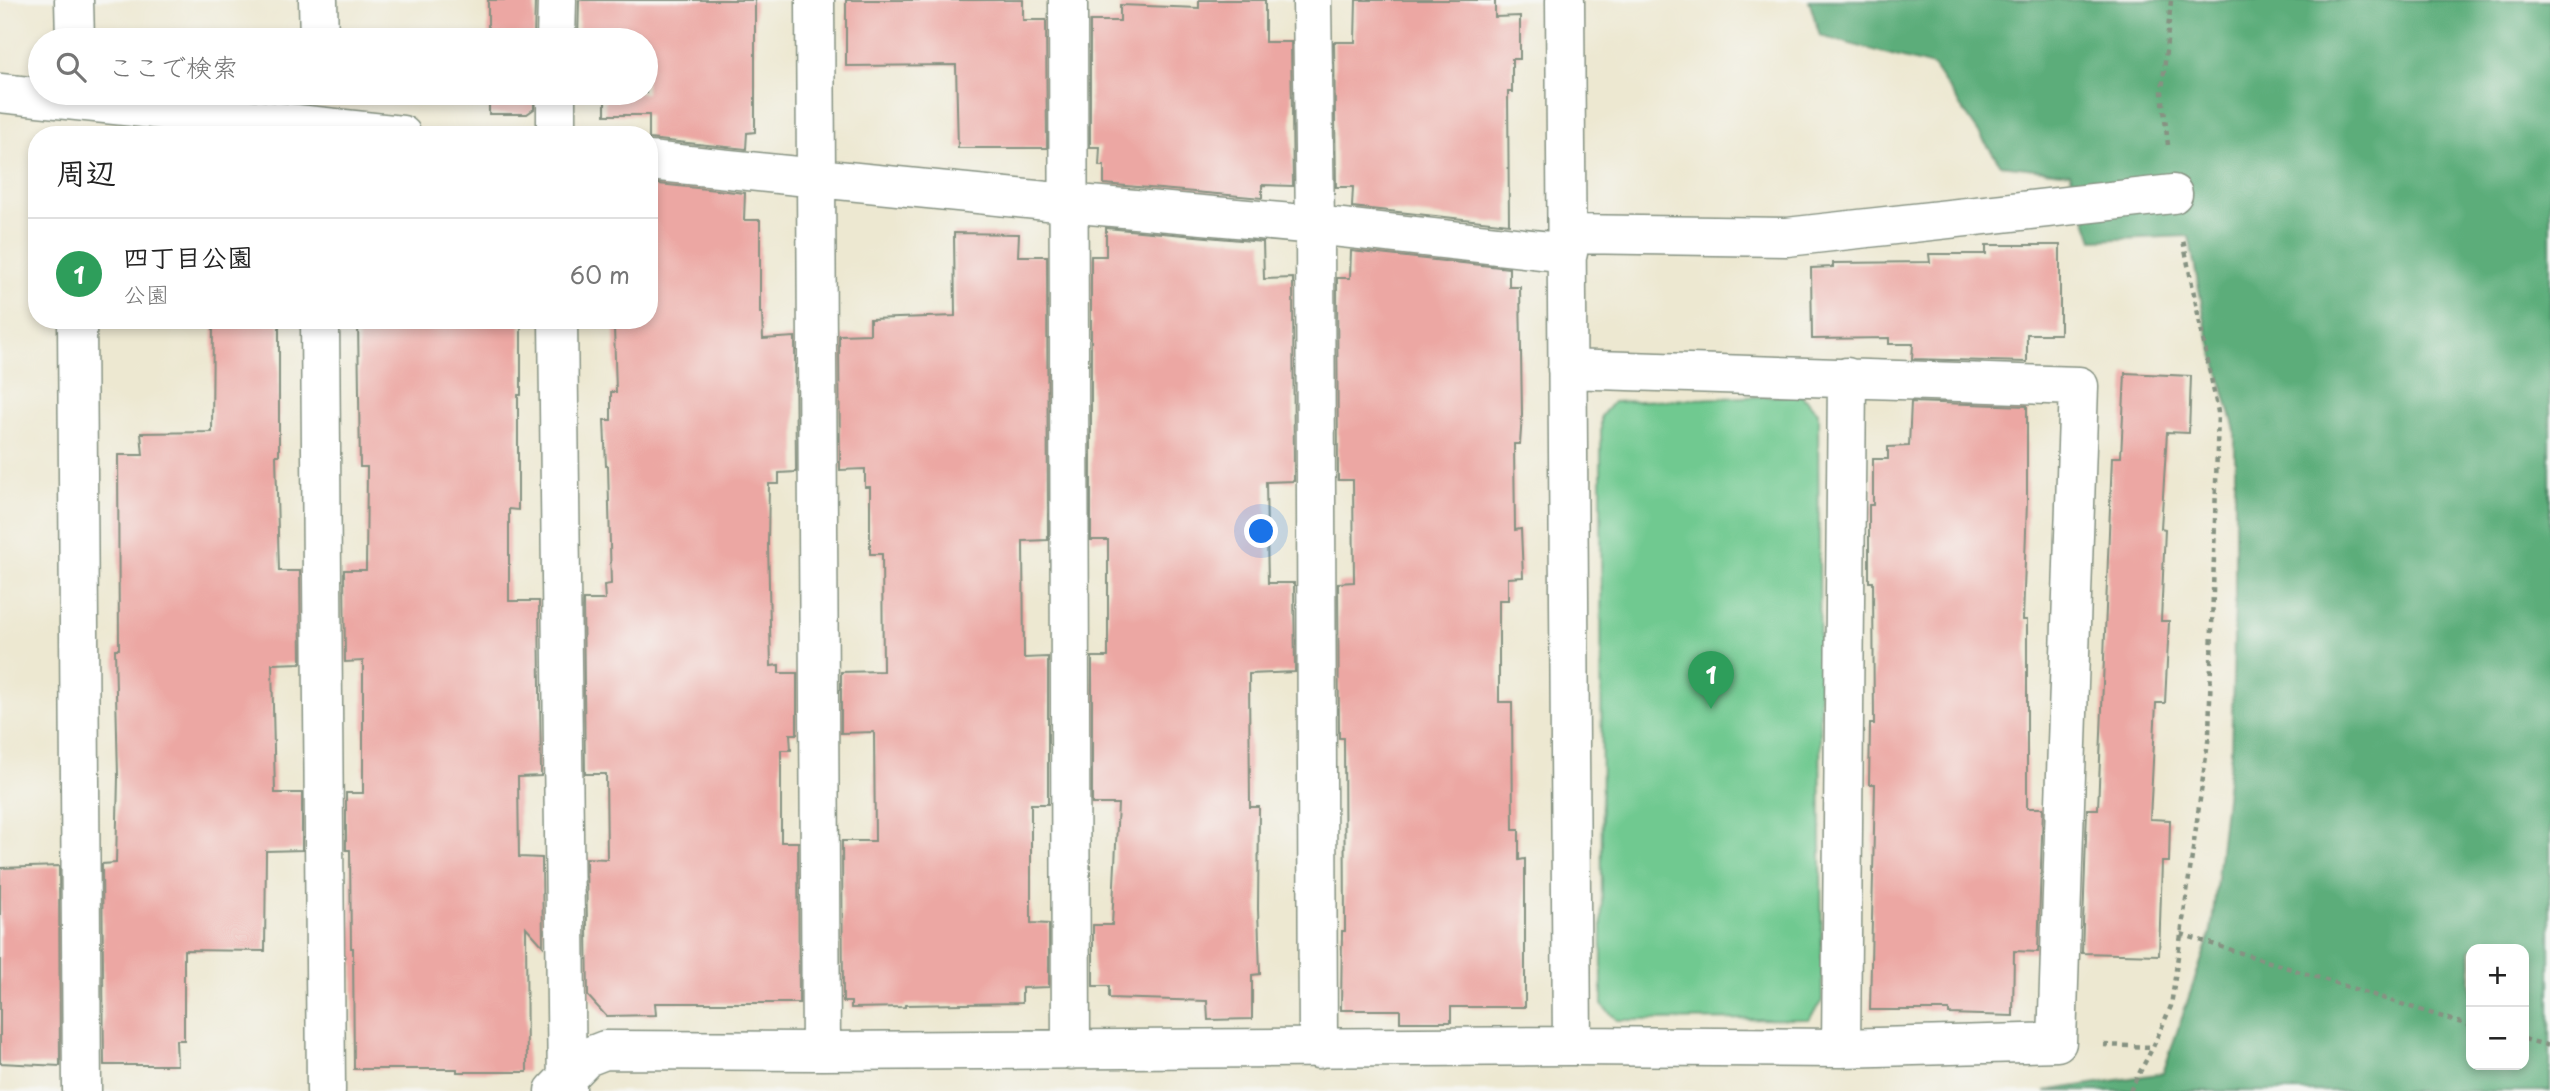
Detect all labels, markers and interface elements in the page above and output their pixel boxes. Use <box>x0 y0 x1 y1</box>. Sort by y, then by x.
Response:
search box <box>28 28 658 105</box>
text: ここで検索 <box>108 47 238 86</box>
icon: search <box>52 48 90 86</box>
text: 周辺 <box>56 149 116 194</box>
text: 四丁目公園 <box>123 237 253 276</box>
text: 1 <box>74 257 85 292</box>
text: 60 m <box>570 257 630 292</box>
text: 公園 <box>123 276 169 311</box>
your location <box>1244 514 1278 548</box>
pin: 1 <box>1688 651 1734 709</box>
map controls <box>2466 944 2529 1070</box>
button: + <box>2466 944 2529 1007</box>
button: − <box>2466 1007 2529 1070</box>

